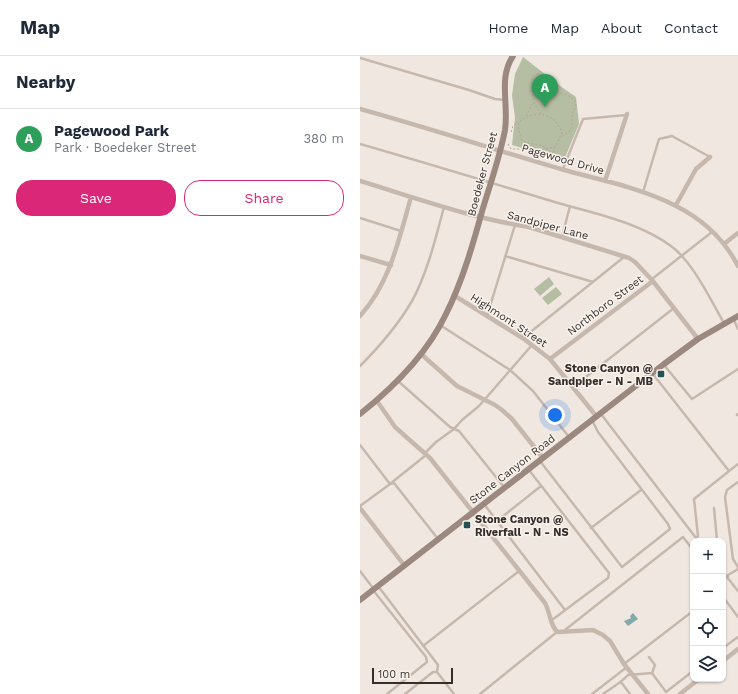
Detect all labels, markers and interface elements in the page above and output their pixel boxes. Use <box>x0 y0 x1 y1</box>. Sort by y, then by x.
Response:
text: Map <box>20 16 60 39</box>
text: Home <box>488 20 528 36</box>
text: Map <box>550 20 579 36</box>
text: About <box>601 20 642 36</box>
text: Contact <box>664 20 718 36</box>
text: Nearby <box>16 72 75 92</box>
pin: A <box>532 74 558 107</box>
text: Pagewood Park <box>54 122 169 140</box>
street label: Boedeker Street <box>465 130 500 218</box>
text: A <box>25 131 33 146</box>
text: 380 m <box>304 131 344 146</box>
text: Park · Boedeker Street <box>54 140 196 155</box>
street label: Pagewood Drive <box>520 141 606 177</box>
button: Save <box>16 180 176 216</box>
button: Share <box>184 180 344 216</box>
street label: Sandpiper Lane <box>506 208 590 243</box>
street label: Northboro Street <box>565 272 646 338</box>
street label: Highmont Street <box>468 291 550 350</box>
place label: Stone Canyon @ Sandpiper - N - MB <box>548 362 653 388</box>
marker: Stone Canyon @ Sandpiper - N - MB <box>656 369 666 379</box>
your location <box>545 405 565 425</box>
street label: Stone Canyon Road <box>467 432 558 507</box>
place label: Stone Canyon @ Riverfall - N - NS <box>475 513 568 539</box>
marker: Stone Canyon @ Riverfall - N - NS <box>462 520 472 530</box>
map controls <box>690 538 726 682</box>
button: + <box>690 538 726 574</box>
button: − <box>690 574 726 610</box>
button: locate <box>690 610 726 646</box>
button: layers <box>690 646 726 682</box>
scale bar <box>372 666 453 685</box>
text: 100 m <box>378 668 410 681</box>

